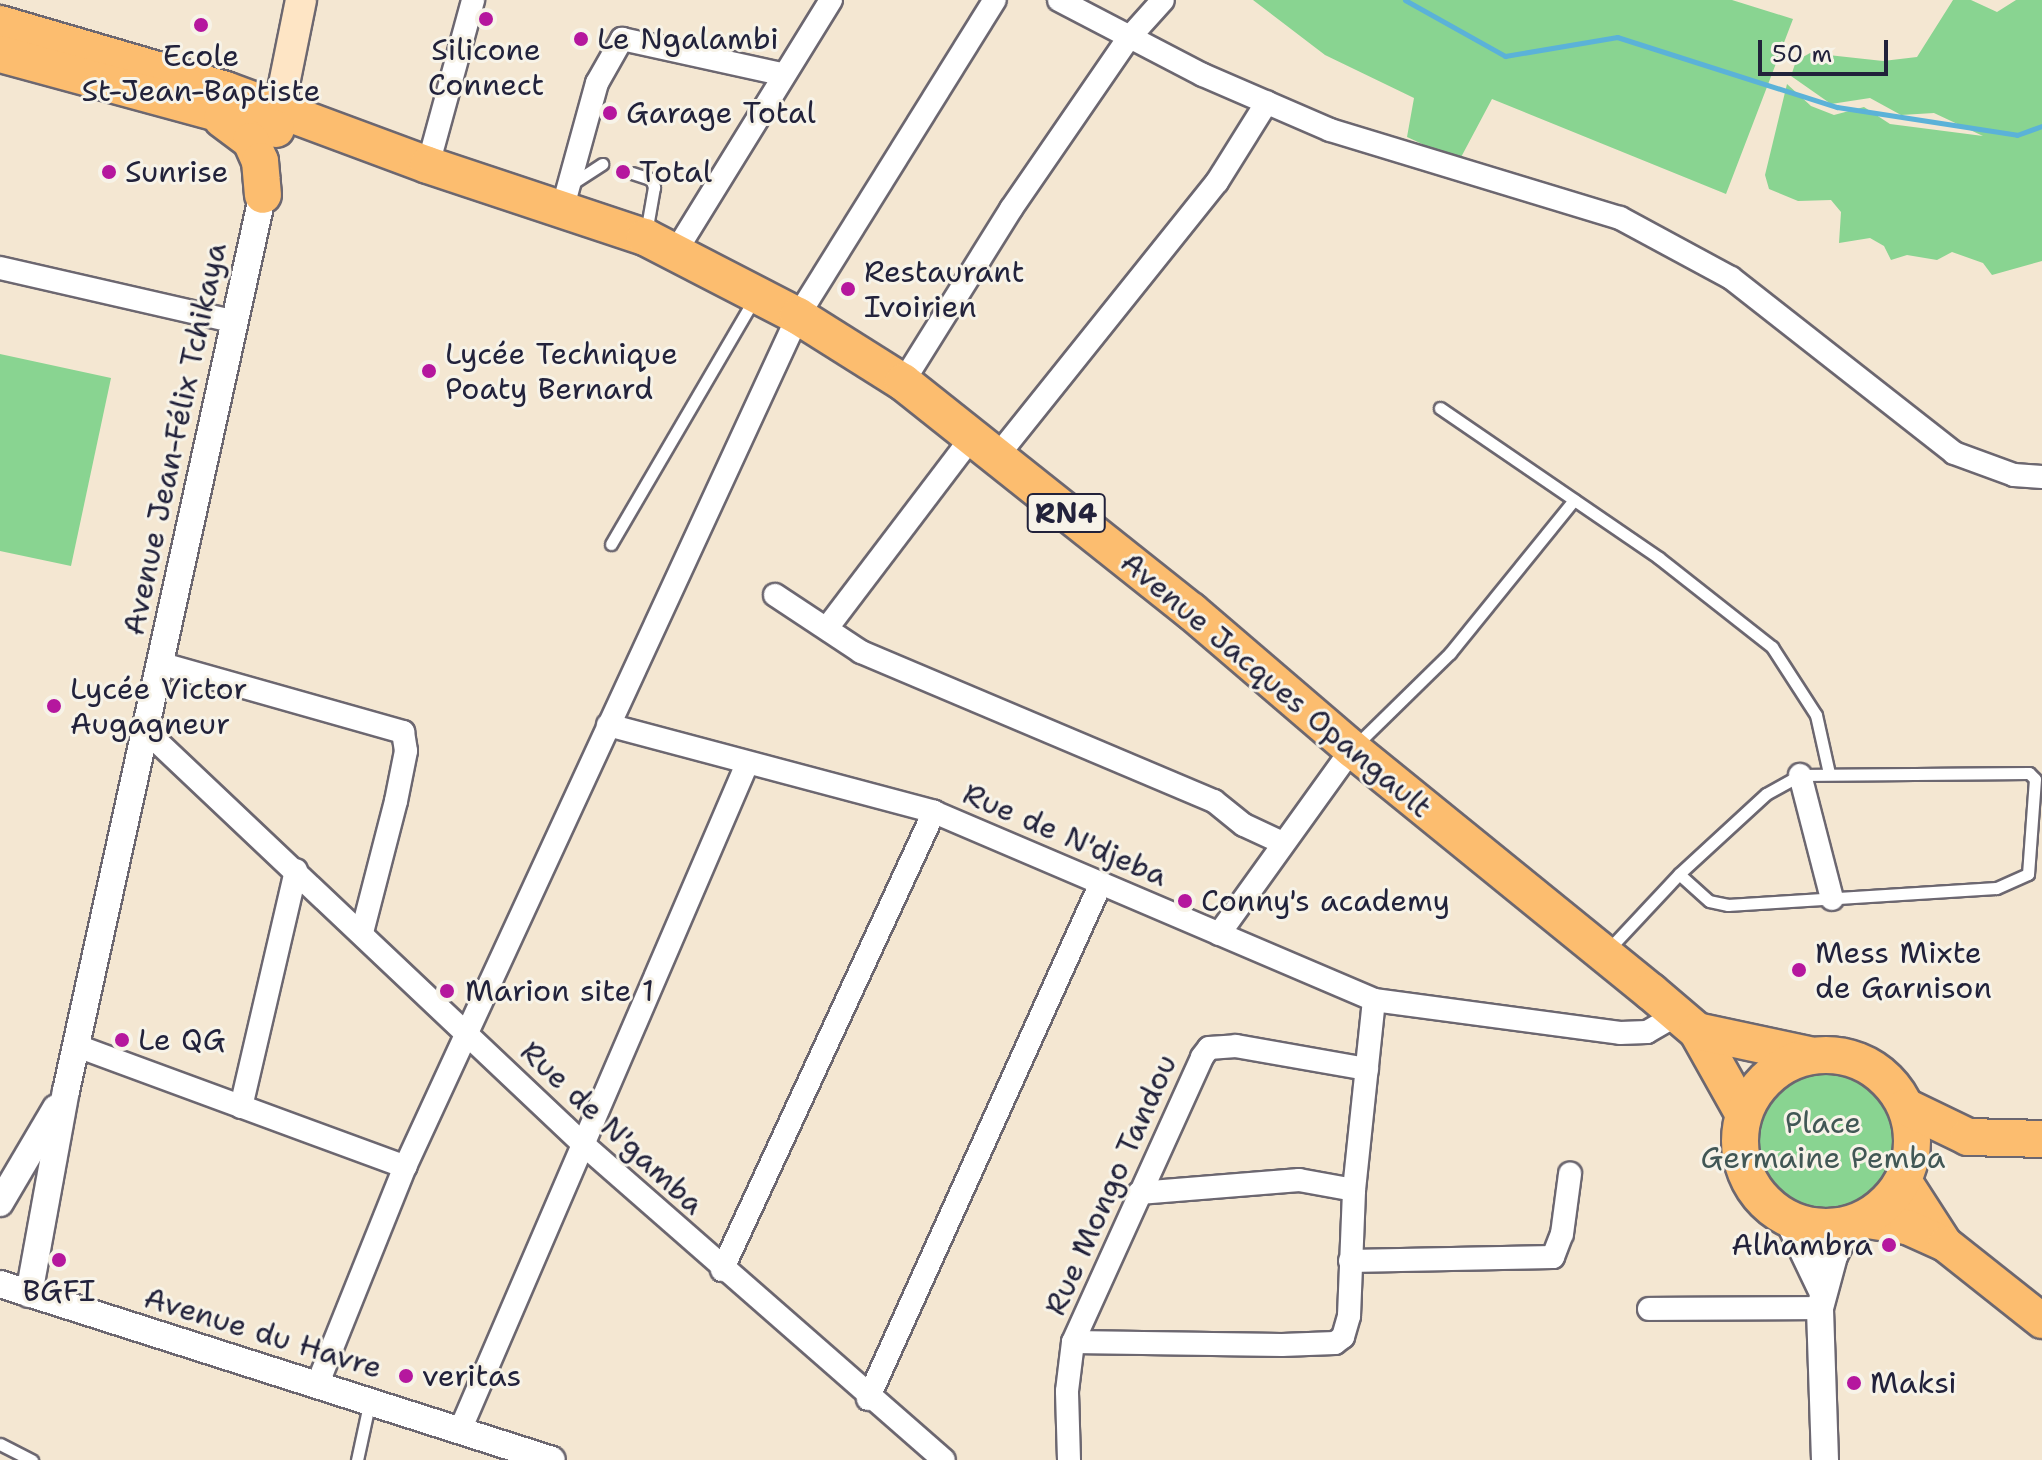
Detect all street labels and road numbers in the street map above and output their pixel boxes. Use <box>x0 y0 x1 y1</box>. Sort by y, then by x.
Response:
street label: Avenue Jean-Félix Tchikaya <box>116 239 234 639</box>
road number: RN4 <box>1026 489 1106 537</box>
street label: Avenue Jacques Opangault <box>1113 544 1439 826</box>
street label: Rue de N'djeba <box>957 776 1173 894</box>
street label: Rue de N'gamba <box>513 1034 711 1222</box>
street label: Rue Mongo Tandou <box>1037 1049 1185 1321</box>
street label: Avenue du Havre <box>140 1280 386 1386</box>

